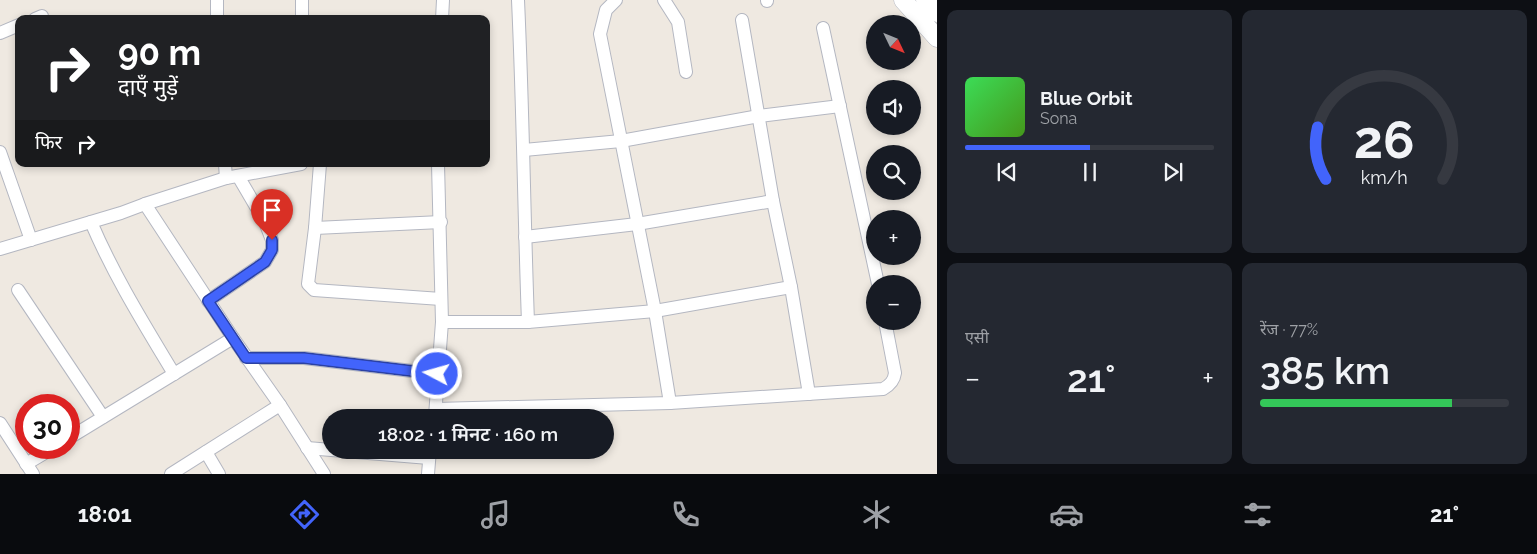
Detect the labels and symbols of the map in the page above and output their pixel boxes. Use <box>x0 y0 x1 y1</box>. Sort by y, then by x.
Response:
north arrow <box>866 15 921 70</box>
pin <box>251 189 293 240</box>
position arrow <box>410 347 462 399</box>
speed limit sign: 30 <box>15 394 80 459</box>

